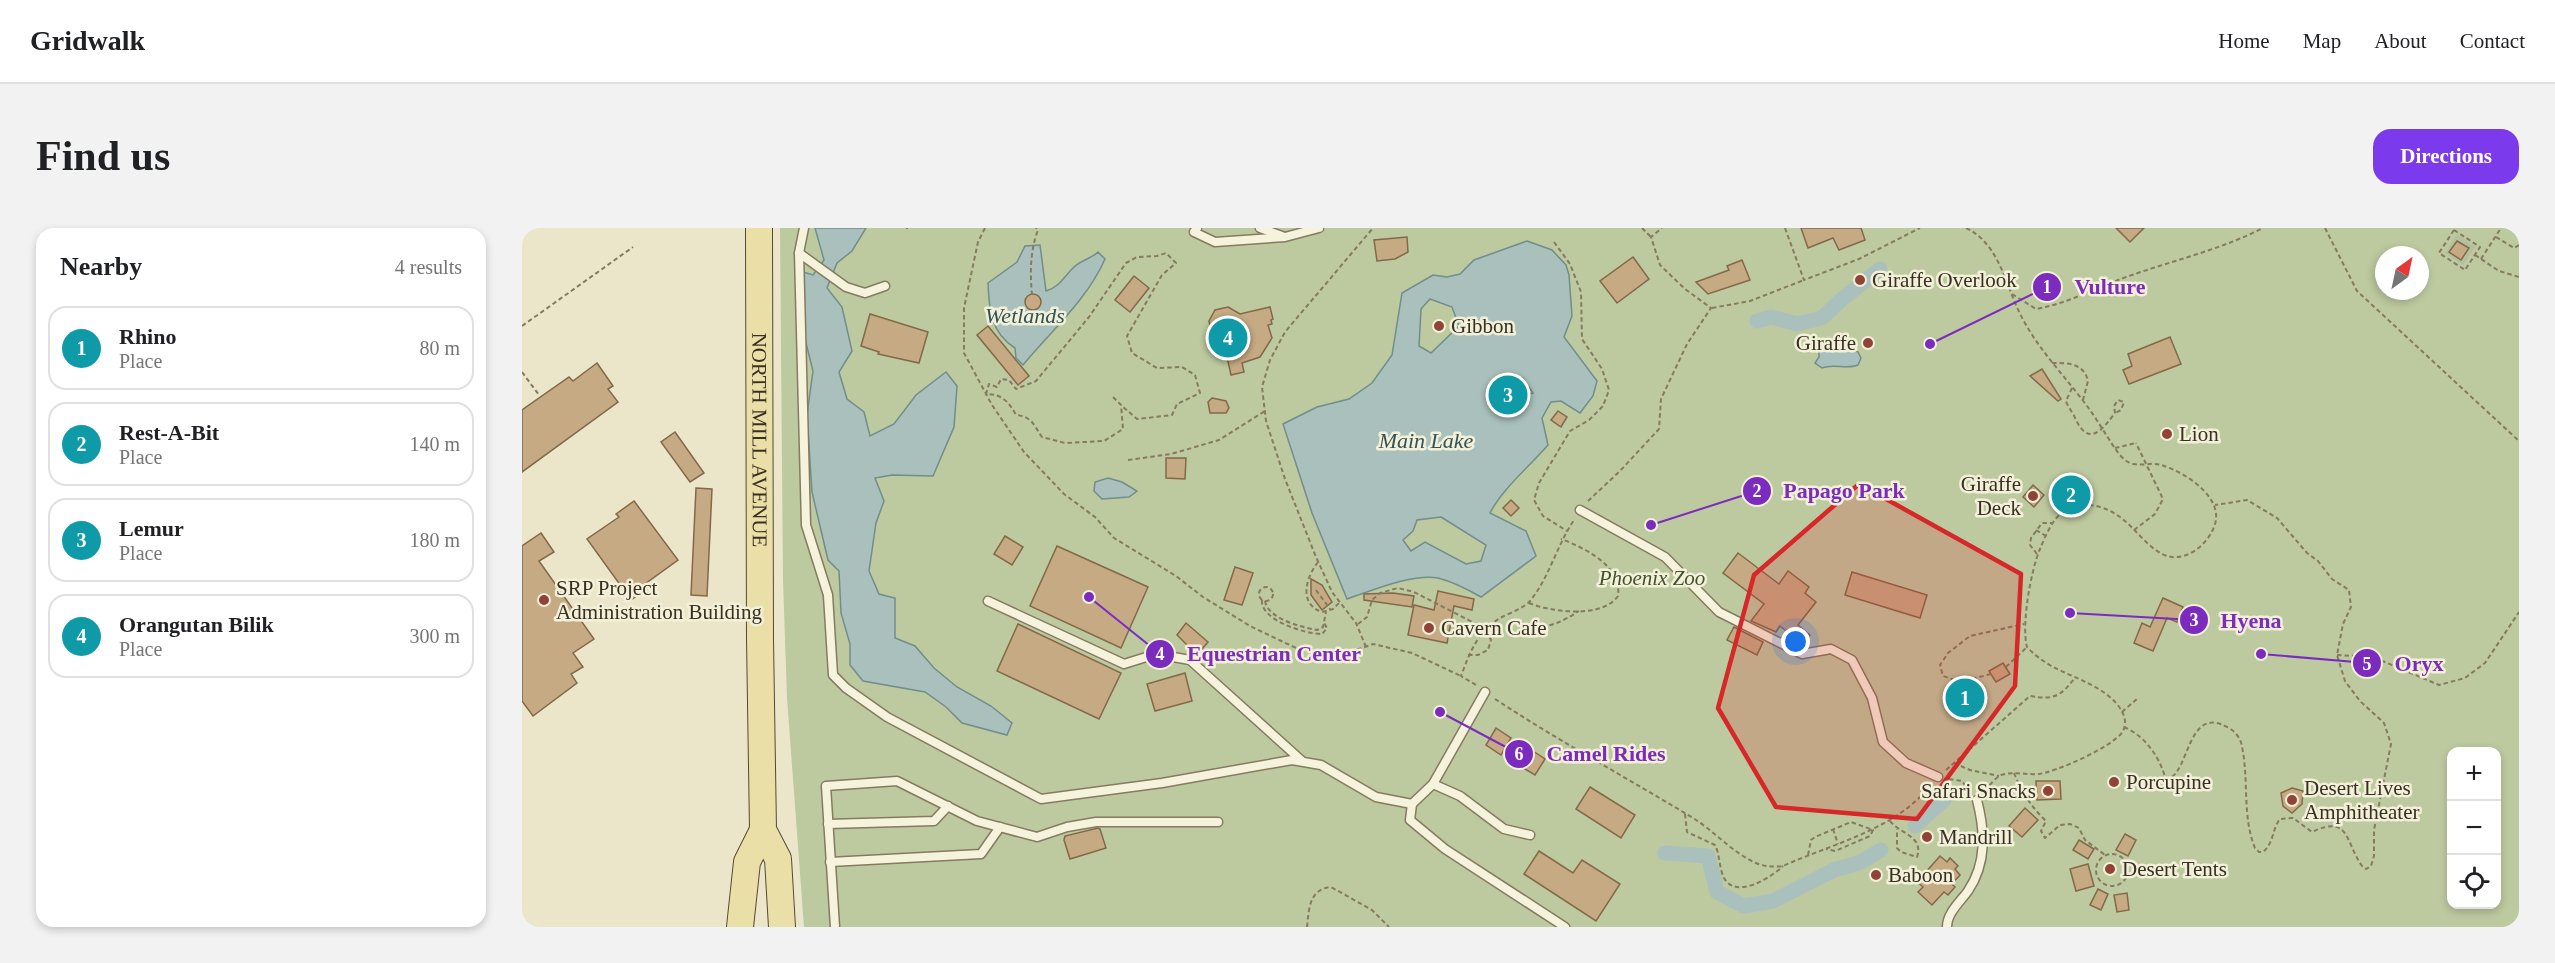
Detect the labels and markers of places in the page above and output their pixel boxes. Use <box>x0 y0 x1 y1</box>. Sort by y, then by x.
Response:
callout: Vulture <box>2032 267 2157 307</box>
place label: Giraffe Overlook <box>1872 268 2017 292</box>
marker: Giraffe Overlook <box>1853 273 1867 287</box>
place label: Gibbon <box>1451 314 1515 338</box>
pin: 4 <box>1208 316 1248 360</box>
marker: Gibbon <box>1432 319 1446 333</box>
place label: Giraffe <box>1796 331 1856 355</box>
marker: Giraffe <box>1861 336 1875 350</box>
pin: 3 <box>1488 372 1528 418</box>
place label: Lion <box>2179 422 2219 446</box>
marker: Lion <box>2160 427 2174 441</box>
callout: Papago Park <box>1742 471 1917 511</box>
place label: Giraffe Deck <box>1961 472 2021 520</box>
pin: 2 <box>2052 472 2090 518</box>
marker: Giraffe Deck <box>2026 489 2040 503</box>
place label: SRP Project Administration Building <box>556 576 762 624</box>
marker: SRP Project Administration Building <box>537 593 551 607</box>
callout: Hyena <box>2179 600 2294 640</box>
place label: Cavern Cafe <box>1441 616 1547 640</box>
marker: Cavern Cafe <box>1422 621 1436 635</box>
callout: Equestrian Center <box>1145 634 1373 674</box>
callout: Oryx <box>2352 643 2455 683</box>
pin: 1 <box>1946 676 1984 720</box>
callout: Camel Rides <box>1504 734 1677 774</box>
place label: Porcupine <box>2126 770 2211 794</box>
marker: Porcupine <box>2107 775 2121 789</box>
place label: Desert Lives Amphitheater <box>2304 776 2419 824</box>
place label: Safari Snacks <box>1921 779 2036 803</box>
marker: Safari Snacks <box>2041 784 2055 798</box>
marker: Desert Lives Amphitheater <box>2285 793 2299 807</box>
place label: Mandrill <box>1939 825 2013 849</box>
marker: Mandrill <box>1920 830 1934 844</box>
place label: Desert Tents <box>2122 857 2227 881</box>
marker: Desert Tents <box>2103 862 2117 876</box>
place label: Baboon <box>1888 863 1954 887</box>
marker: Baboon <box>1869 868 1883 882</box>

